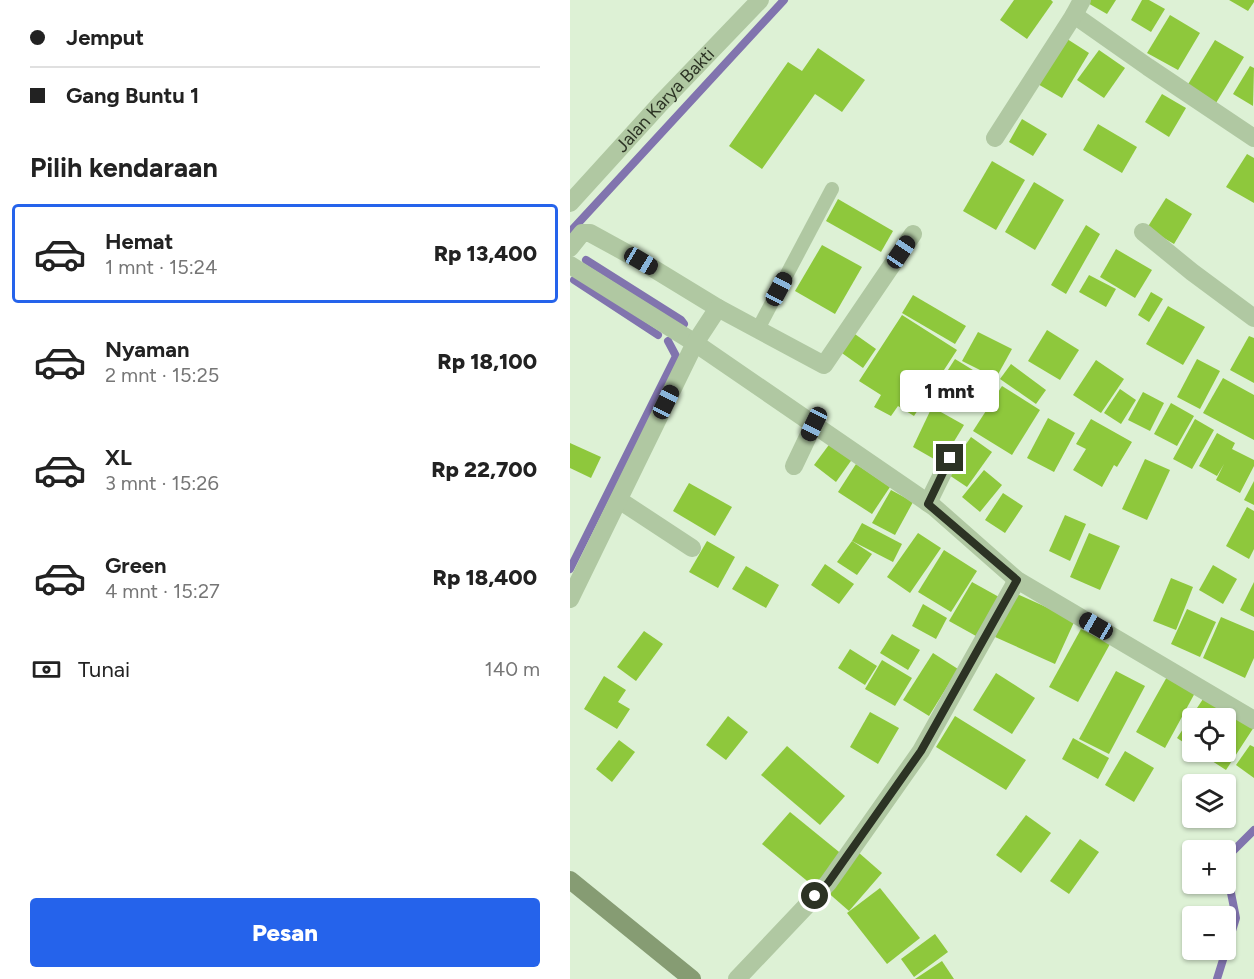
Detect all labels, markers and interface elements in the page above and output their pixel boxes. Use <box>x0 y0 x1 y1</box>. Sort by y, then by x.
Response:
text: Jemput <box>66 24 144 51</box>
street label: Jalan Karya Bakti <box>611 43 719 157</box>
text: Gang Buntu 1 <box>66 82 199 109</box>
text: Pilih kendaraan <box>30 151 218 184</box>
icon: car <box>33 227 87 281</box>
text: Hemat <box>105 228 173 255</box>
car <box>883 232 919 272</box>
text: Rp 13,400 <box>434 240 537 267</box>
car <box>621 244 661 278</box>
text: 1 mnt · 15:24 <box>105 255 217 279</box>
car <box>763 269 795 309</box>
icon: car <box>33 335 87 389</box>
text: Nyaman <box>105 336 189 363</box>
text: Rp 18,100 <box>437 348 537 375</box>
text: 2 mnt · 15:25 <box>105 363 219 387</box>
callout: 1 mnt <box>900 371 1000 413</box>
text: 1 mnt <box>924 379 975 403</box>
car <box>650 382 682 422</box>
car <box>798 404 830 444</box>
icon: car <box>33 443 87 497</box>
text: XL <box>105 444 132 471</box>
route end <box>936 444 963 471</box>
text: Rp 22,700 <box>431 456 537 483</box>
text: 3 mnt · 15:26 <box>105 471 219 495</box>
icon: car <box>33 551 87 605</box>
text: Green <box>105 552 167 579</box>
text: Rp 18,400 <box>433 564 537 591</box>
text: 4 mnt · 15:27 <box>105 579 220 603</box>
car <box>1076 609 1116 643</box>
icon: cash <box>30 653 63 686</box>
text: Tunai <box>78 656 130 683</box>
text: 140 m <box>485 657 540 681</box>
map controls <box>1182 708 1236 960</box>
button: locate <box>1182 708 1236 762</box>
button: layers <box>1182 774 1236 828</box>
button: + <box>1182 840 1236 894</box>
route start <box>801 882 828 909</box>
button: Pesan <box>30 898 540 967</box>
button: − <box>1182 906 1236 960</box>

